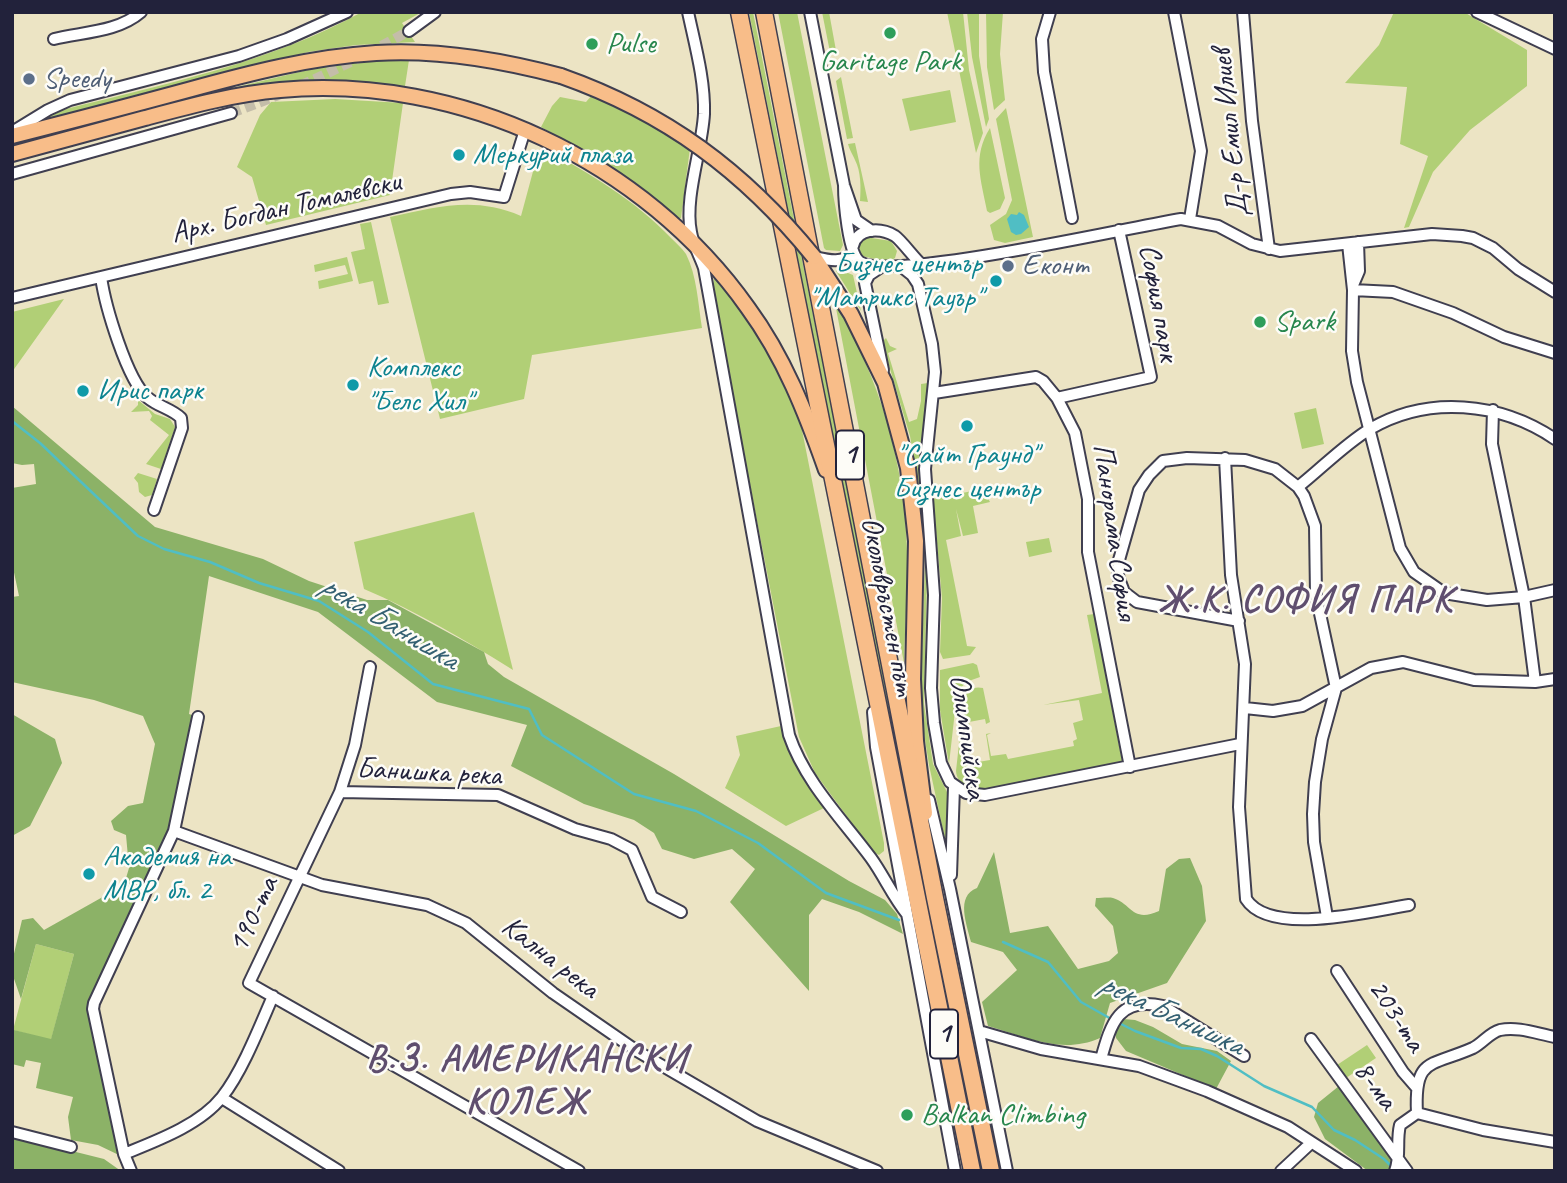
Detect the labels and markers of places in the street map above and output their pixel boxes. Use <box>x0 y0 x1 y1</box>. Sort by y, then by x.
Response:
marker: Garitage Park <box>882 25 898 41</box>
place label: Pulse <box>606 26 655 62</box>
marker: Pulse <box>584 36 600 52</box>
place label: Garitage Park <box>819 44 961 80</box>
place label: Speedy <box>43 61 110 97</box>
marker: Speedy <box>21 71 37 87</box>
place label: Меркурий плаза <box>473 137 632 173</box>
marker: Меркурий плаза <box>451 147 467 163</box>
place label: Бизнес център "Матрикс Тауър" <box>809 246 982 316</box>
place label: Еконт <box>1022 248 1089 284</box>
marker: Еконт <box>1000 258 1016 274</box>
marker: Бизнес център "Матрикс Тауър" <box>988 273 1004 289</box>
place label: Spark <box>1274 304 1335 340</box>
marker: Spark <box>1252 314 1268 330</box>
place label: Комплекс "Белс Хил" <box>367 350 472 420</box>
place label: Ирис парк <box>97 373 203 409</box>
marker: Комплекс "Белс Хил" <box>345 377 361 393</box>
marker: Ирис парк <box>75 383 91 399</box>
marker: "Сайт Граунд" Бизнес център <box>959 418 975 434</box>
place label: "Сайт Граунд" Бизнес център <box>894 437 1040 508</box>
place label: Академия на МВР, бл. 2 <box>103 839 231 909</box>
marker: Академия на МВР, бл. 2 <box>81 866 97 882</box>
place label: Balkan Climbing <box>921 1097 1085 1133</box>
marker: Balkan Climbing <box>899 1107 915 1123</box>

